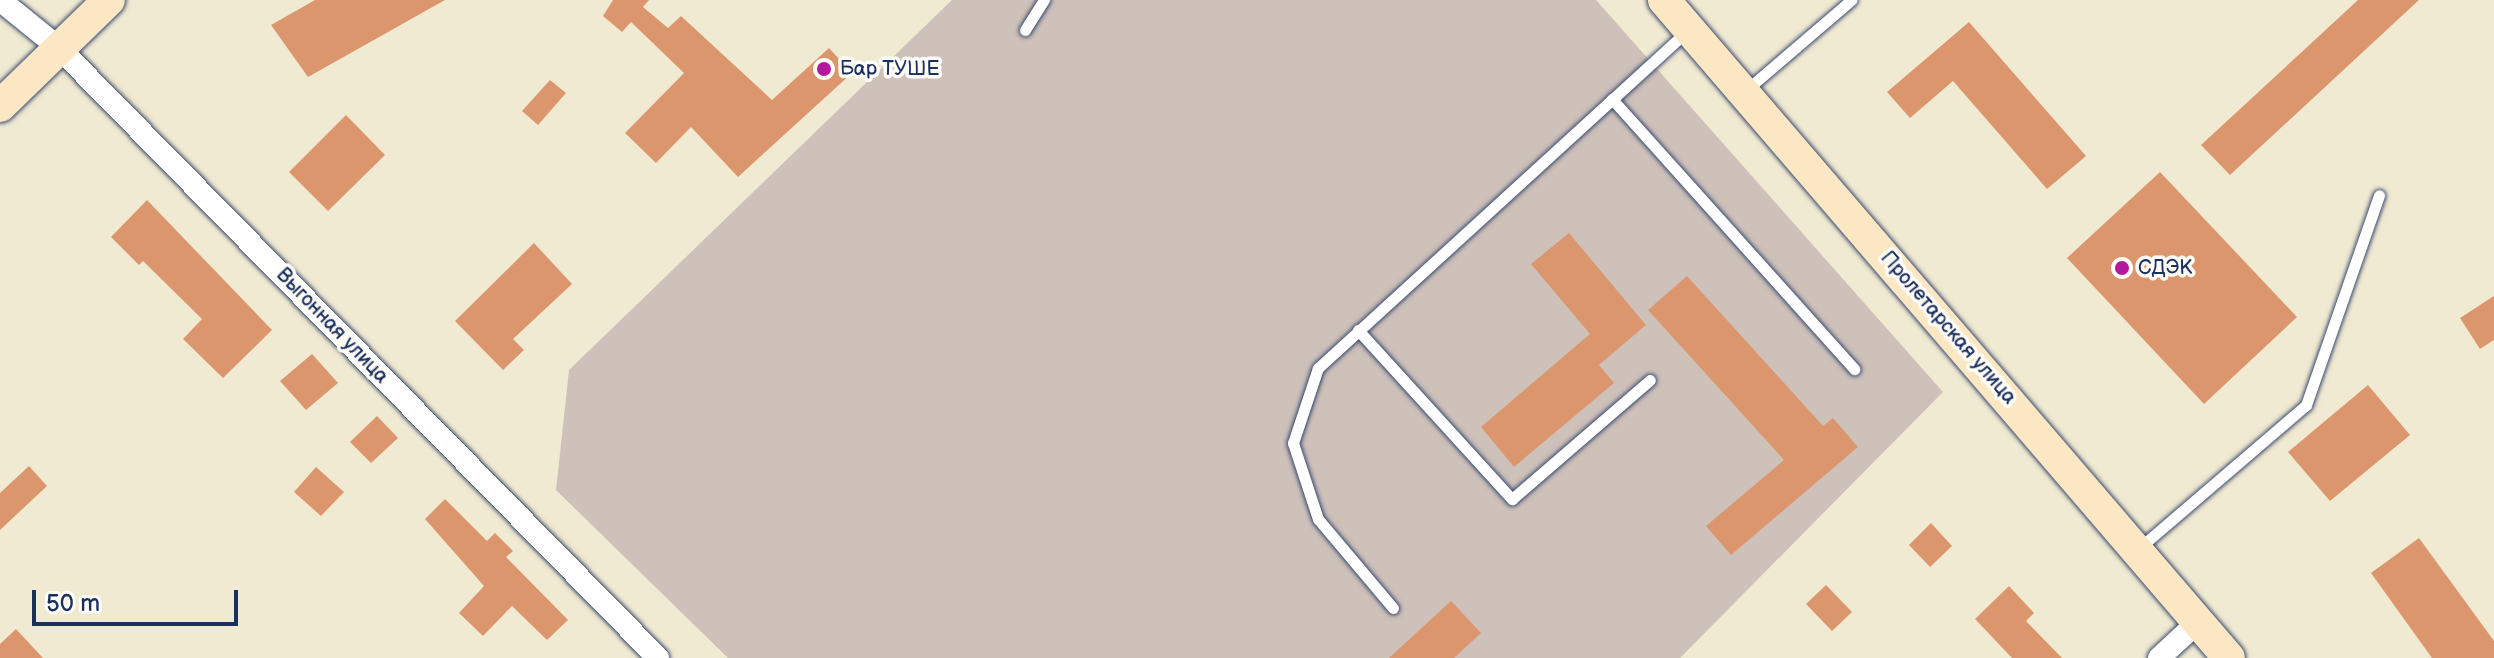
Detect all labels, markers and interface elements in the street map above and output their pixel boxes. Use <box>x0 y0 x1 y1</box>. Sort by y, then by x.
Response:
place label: Бар ТУШЕ <box>840 57 939 81</box>
marker: Бар ТУШЕ <box>815 60 833 78</box>
street label: Пролетарская улица <box>1875 247 2021 409</box>
place label: СДЭК <box>2138 256 2192 280</box>
marker: СДЭК <box>2113 259 2131 277</box>
street label: Выгонная улица <box>271 263 393 389</box>
scale bar <box>36 574 242 624</box>
text: 50 m <box>46 589 100 618</box>

